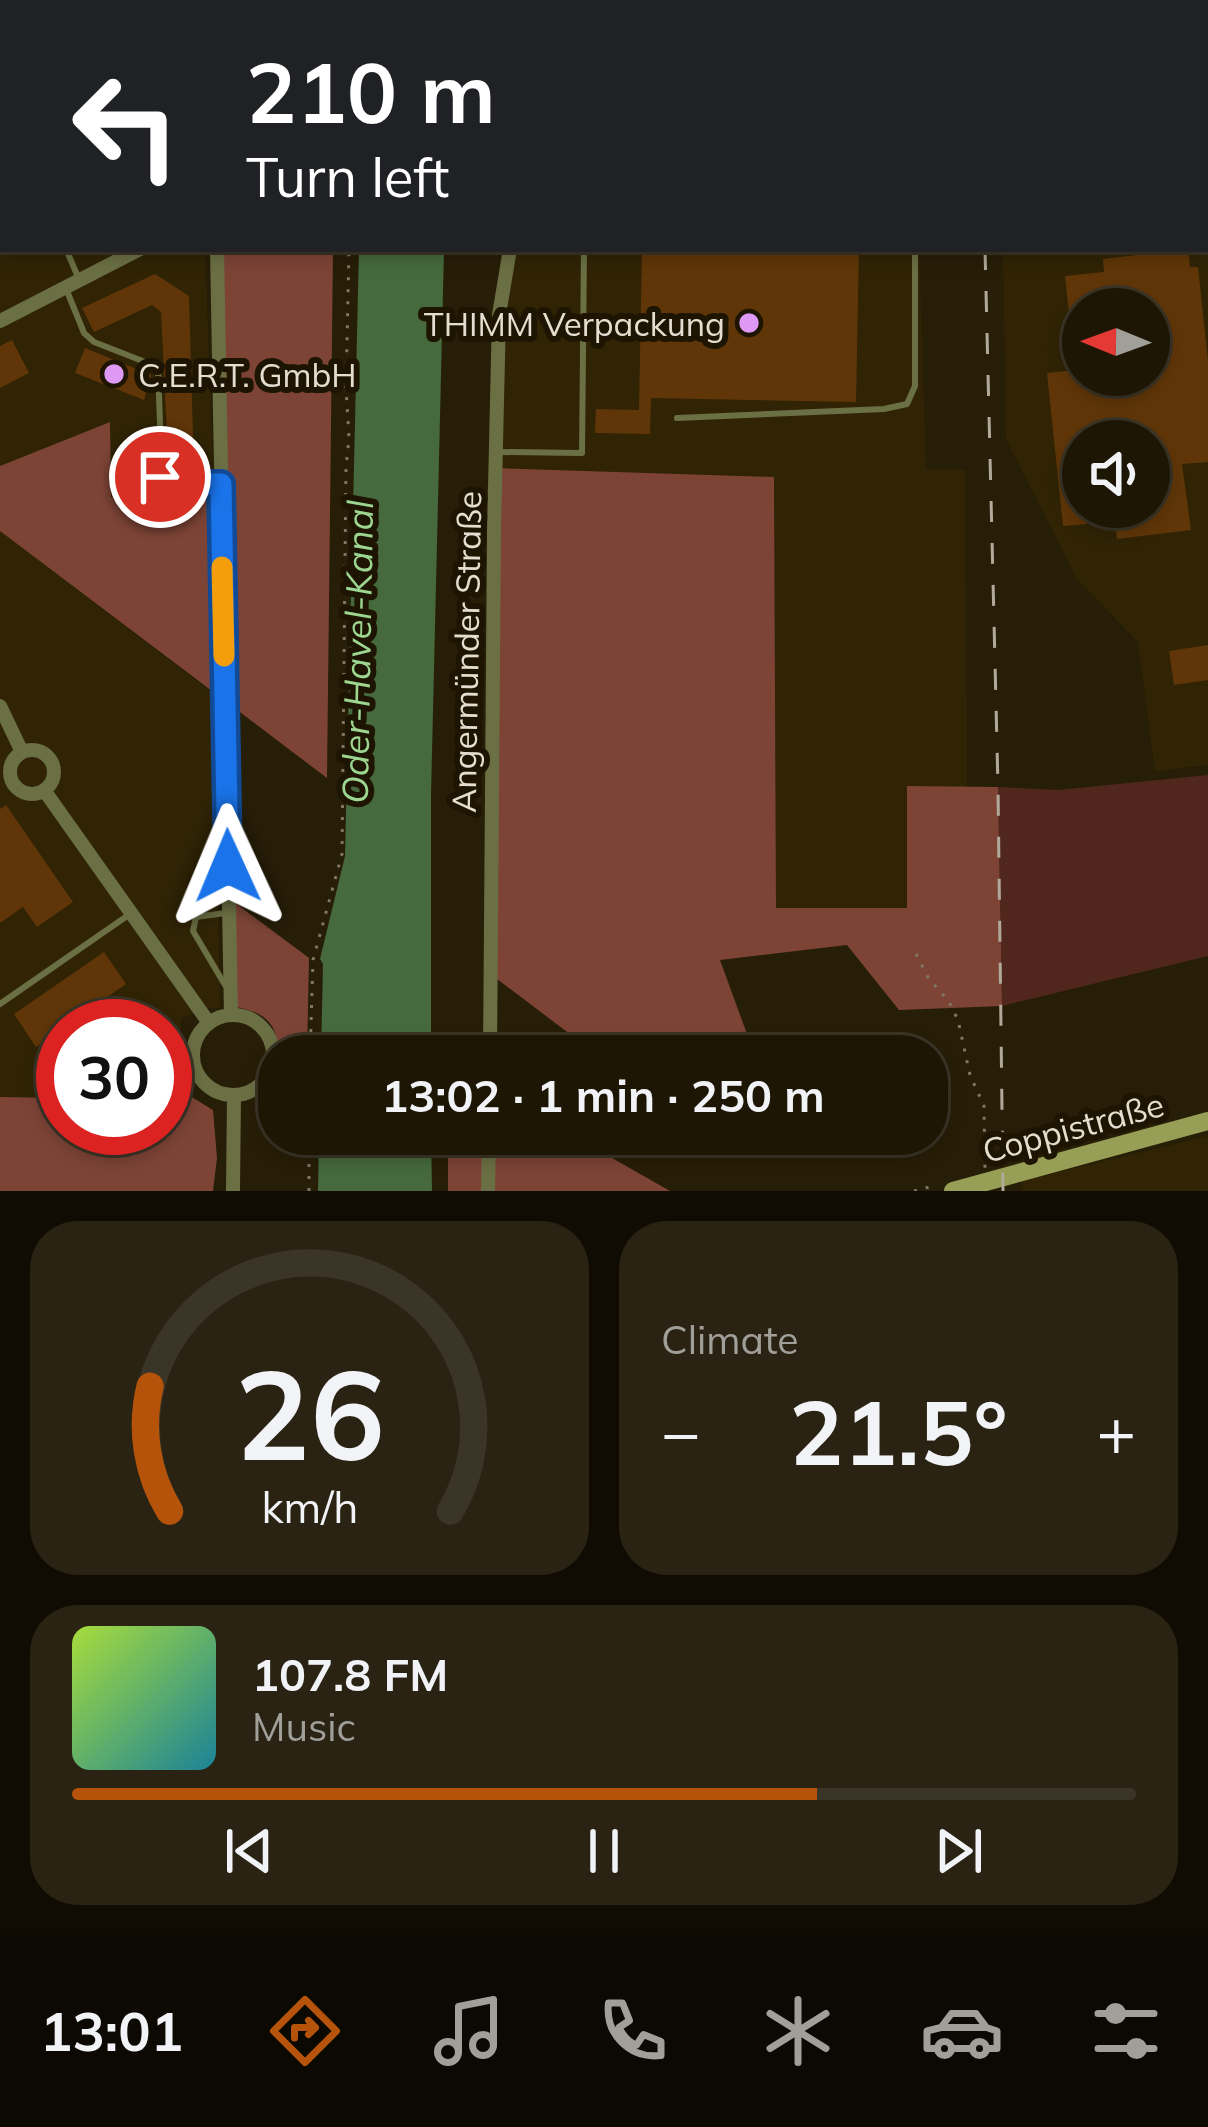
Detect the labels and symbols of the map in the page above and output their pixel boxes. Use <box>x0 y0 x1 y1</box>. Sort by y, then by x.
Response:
north arrow <box>1062 288 1170 396</box>
place label: THIMM Verpackung <box>424 303 725 344</box>
marker: THIMM Verpackung <box>736 310 762 336</box>
place label: C.E.R.T. GmbH <box>138 354 357 395</box>
marker: C.E.R.T. GmbH <box>101 361 127 387</box>
pin <box>109 426 211 528</box>
street label: Angermünder Straße <box>443 491 489 813</box>
water label: Oder-Havel-Kanal <box>332 499 382 804</box>
position arrow <box>165 803 291 929</box>
speed limit sign: 30 <box>36 999 192 1155</box>
street label: Coppistraße <box>978 1083 1168 1171</box>

